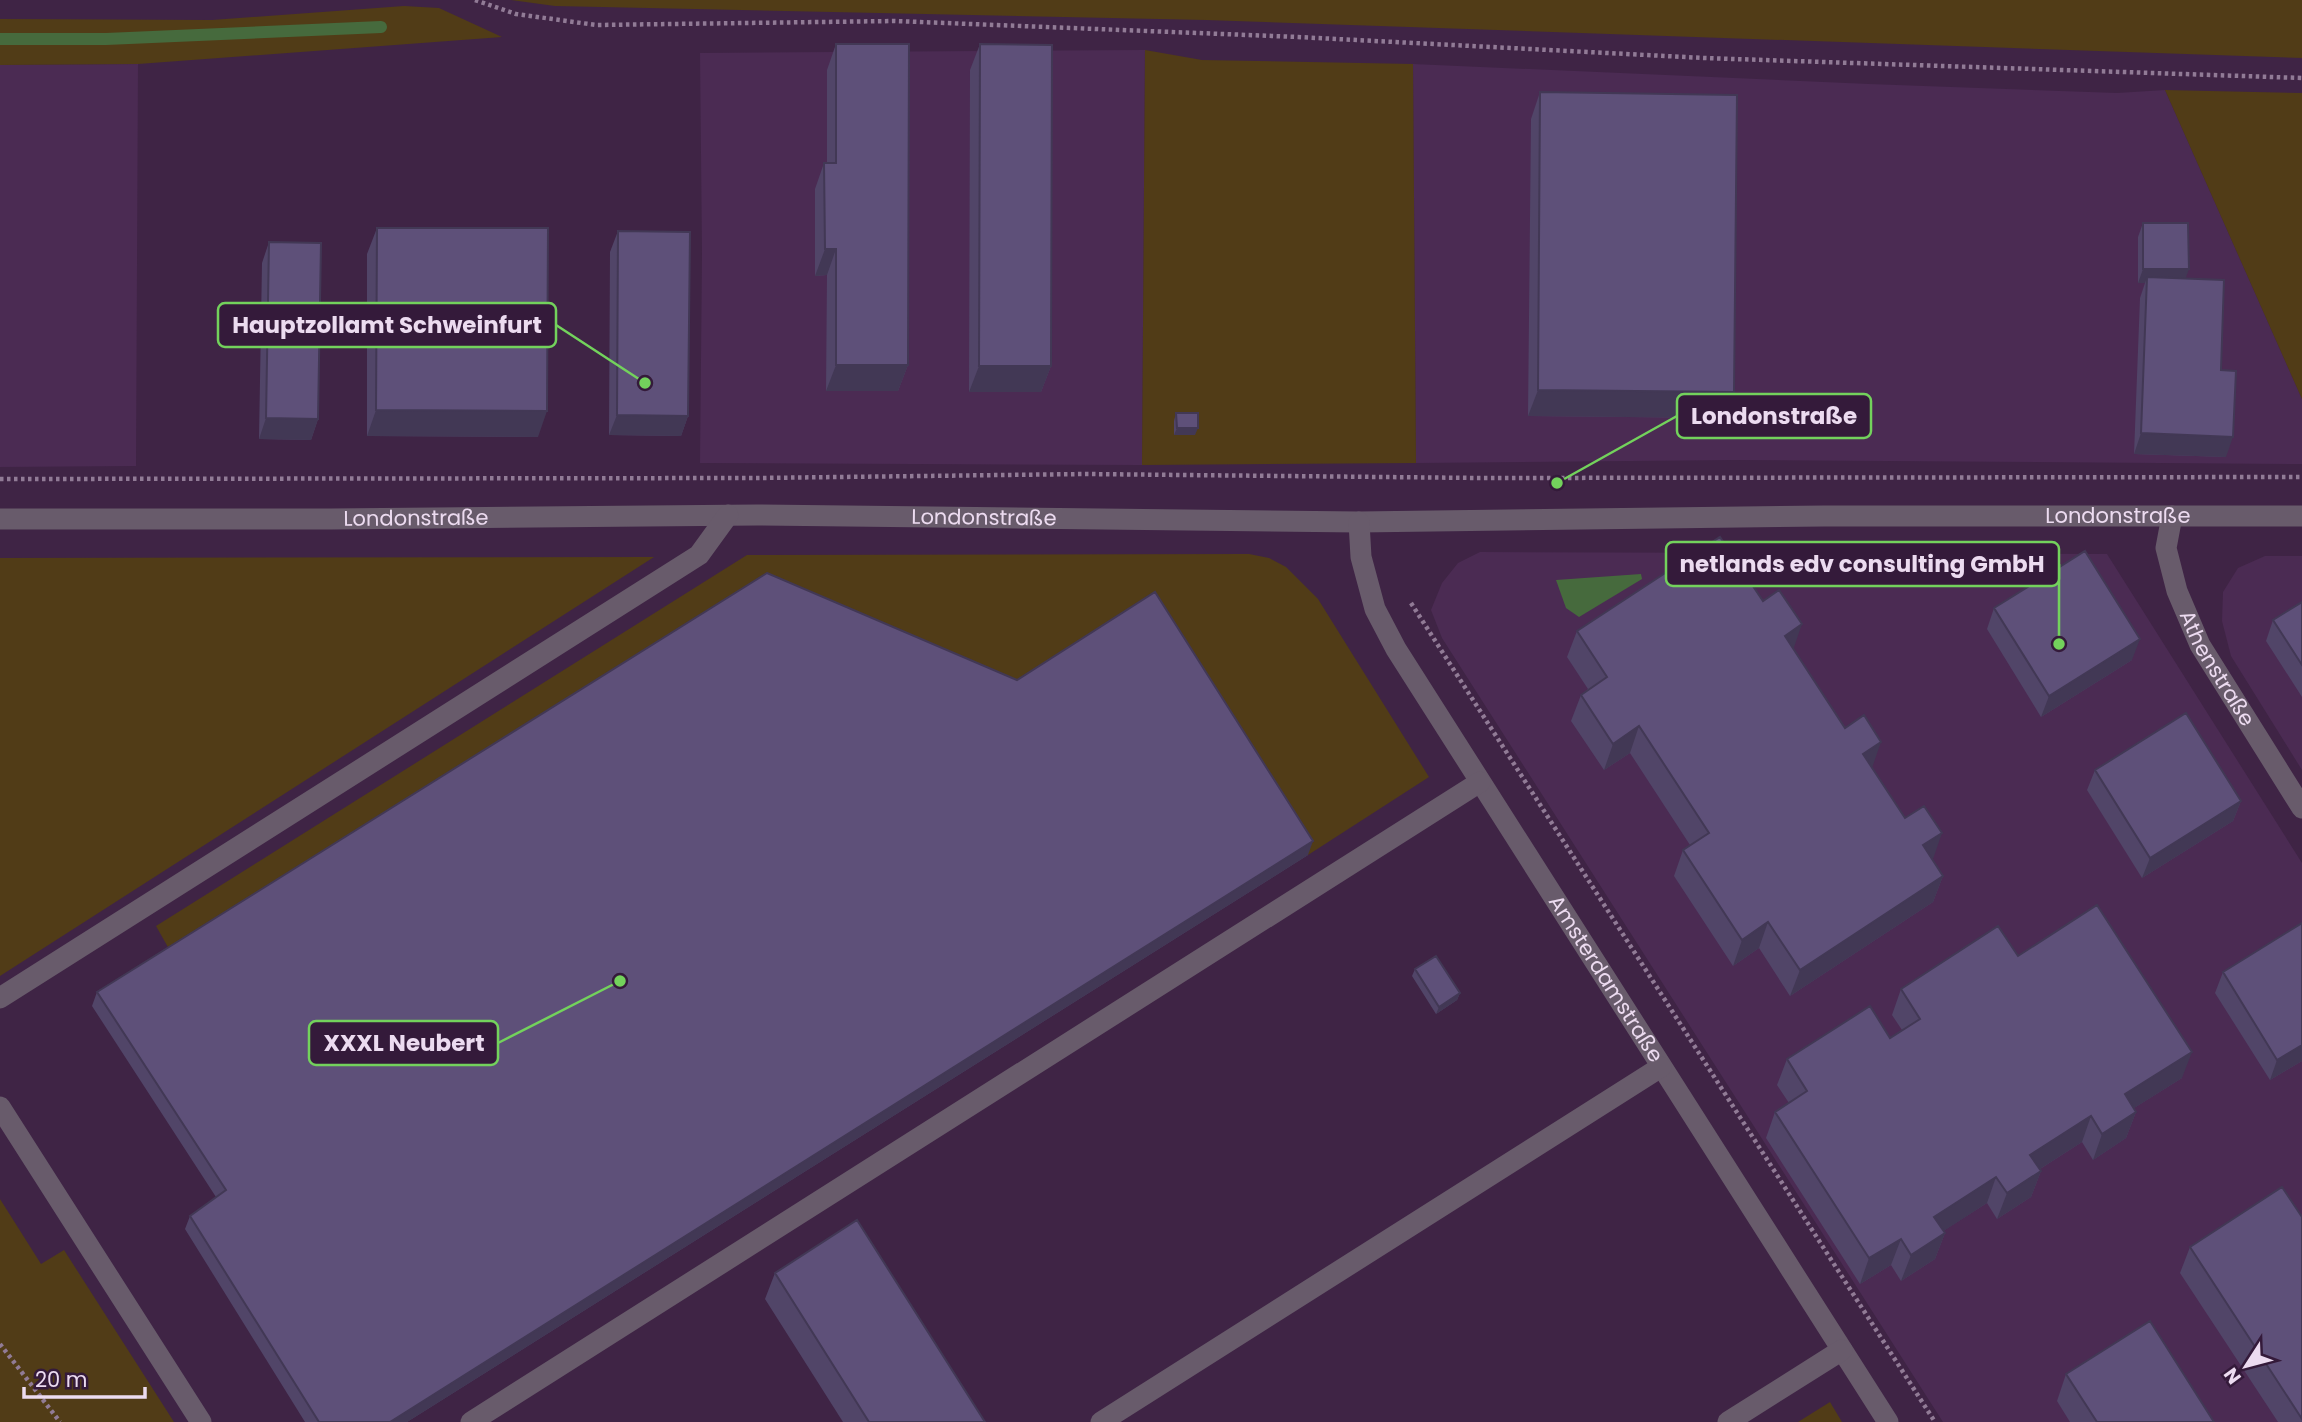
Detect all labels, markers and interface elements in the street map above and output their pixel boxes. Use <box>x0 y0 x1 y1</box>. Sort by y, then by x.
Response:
callout: Hauptzollamt Schweinfurt <box>218 303 556 347</box>
text: Hauptzollamt Schweinfurt <box>232 309 542 341</box>
callout: Londonstraße <box>1677 394 1871 438</box>
text: Londonstraße <box>1691 400 1857 432</box>
street label: Londonstraße <box>2045 501 2190 530</box>
street label: Londonstraße <box>911 502 1057 532</box>
street label: Londonstraße <box>343 503 489 533</box>
callout: netlands edv consulting GmbH <box>1666 542 2059 586</box>
text: netlands edv consulting GmbH <box>1680 548 2044 580</box>
street label: Athenstraße <box>2173 606 2262 731</box>
street label: Amsterdamstraße <box>1542 889 1670 1068</box>
callout: XXXL Neubert <box>309 1021 498 1065</box>
text: XXXL Neubert <box>323 1027 485 1059</box>
north arrow <box>2211 1331 2281 1401</box>
scale bar <box>24 1356 145 1400</box>
text: N <box>2218 1362 2248 1389</box>
text: 20 m <box>35 1365 88 1394</box>

